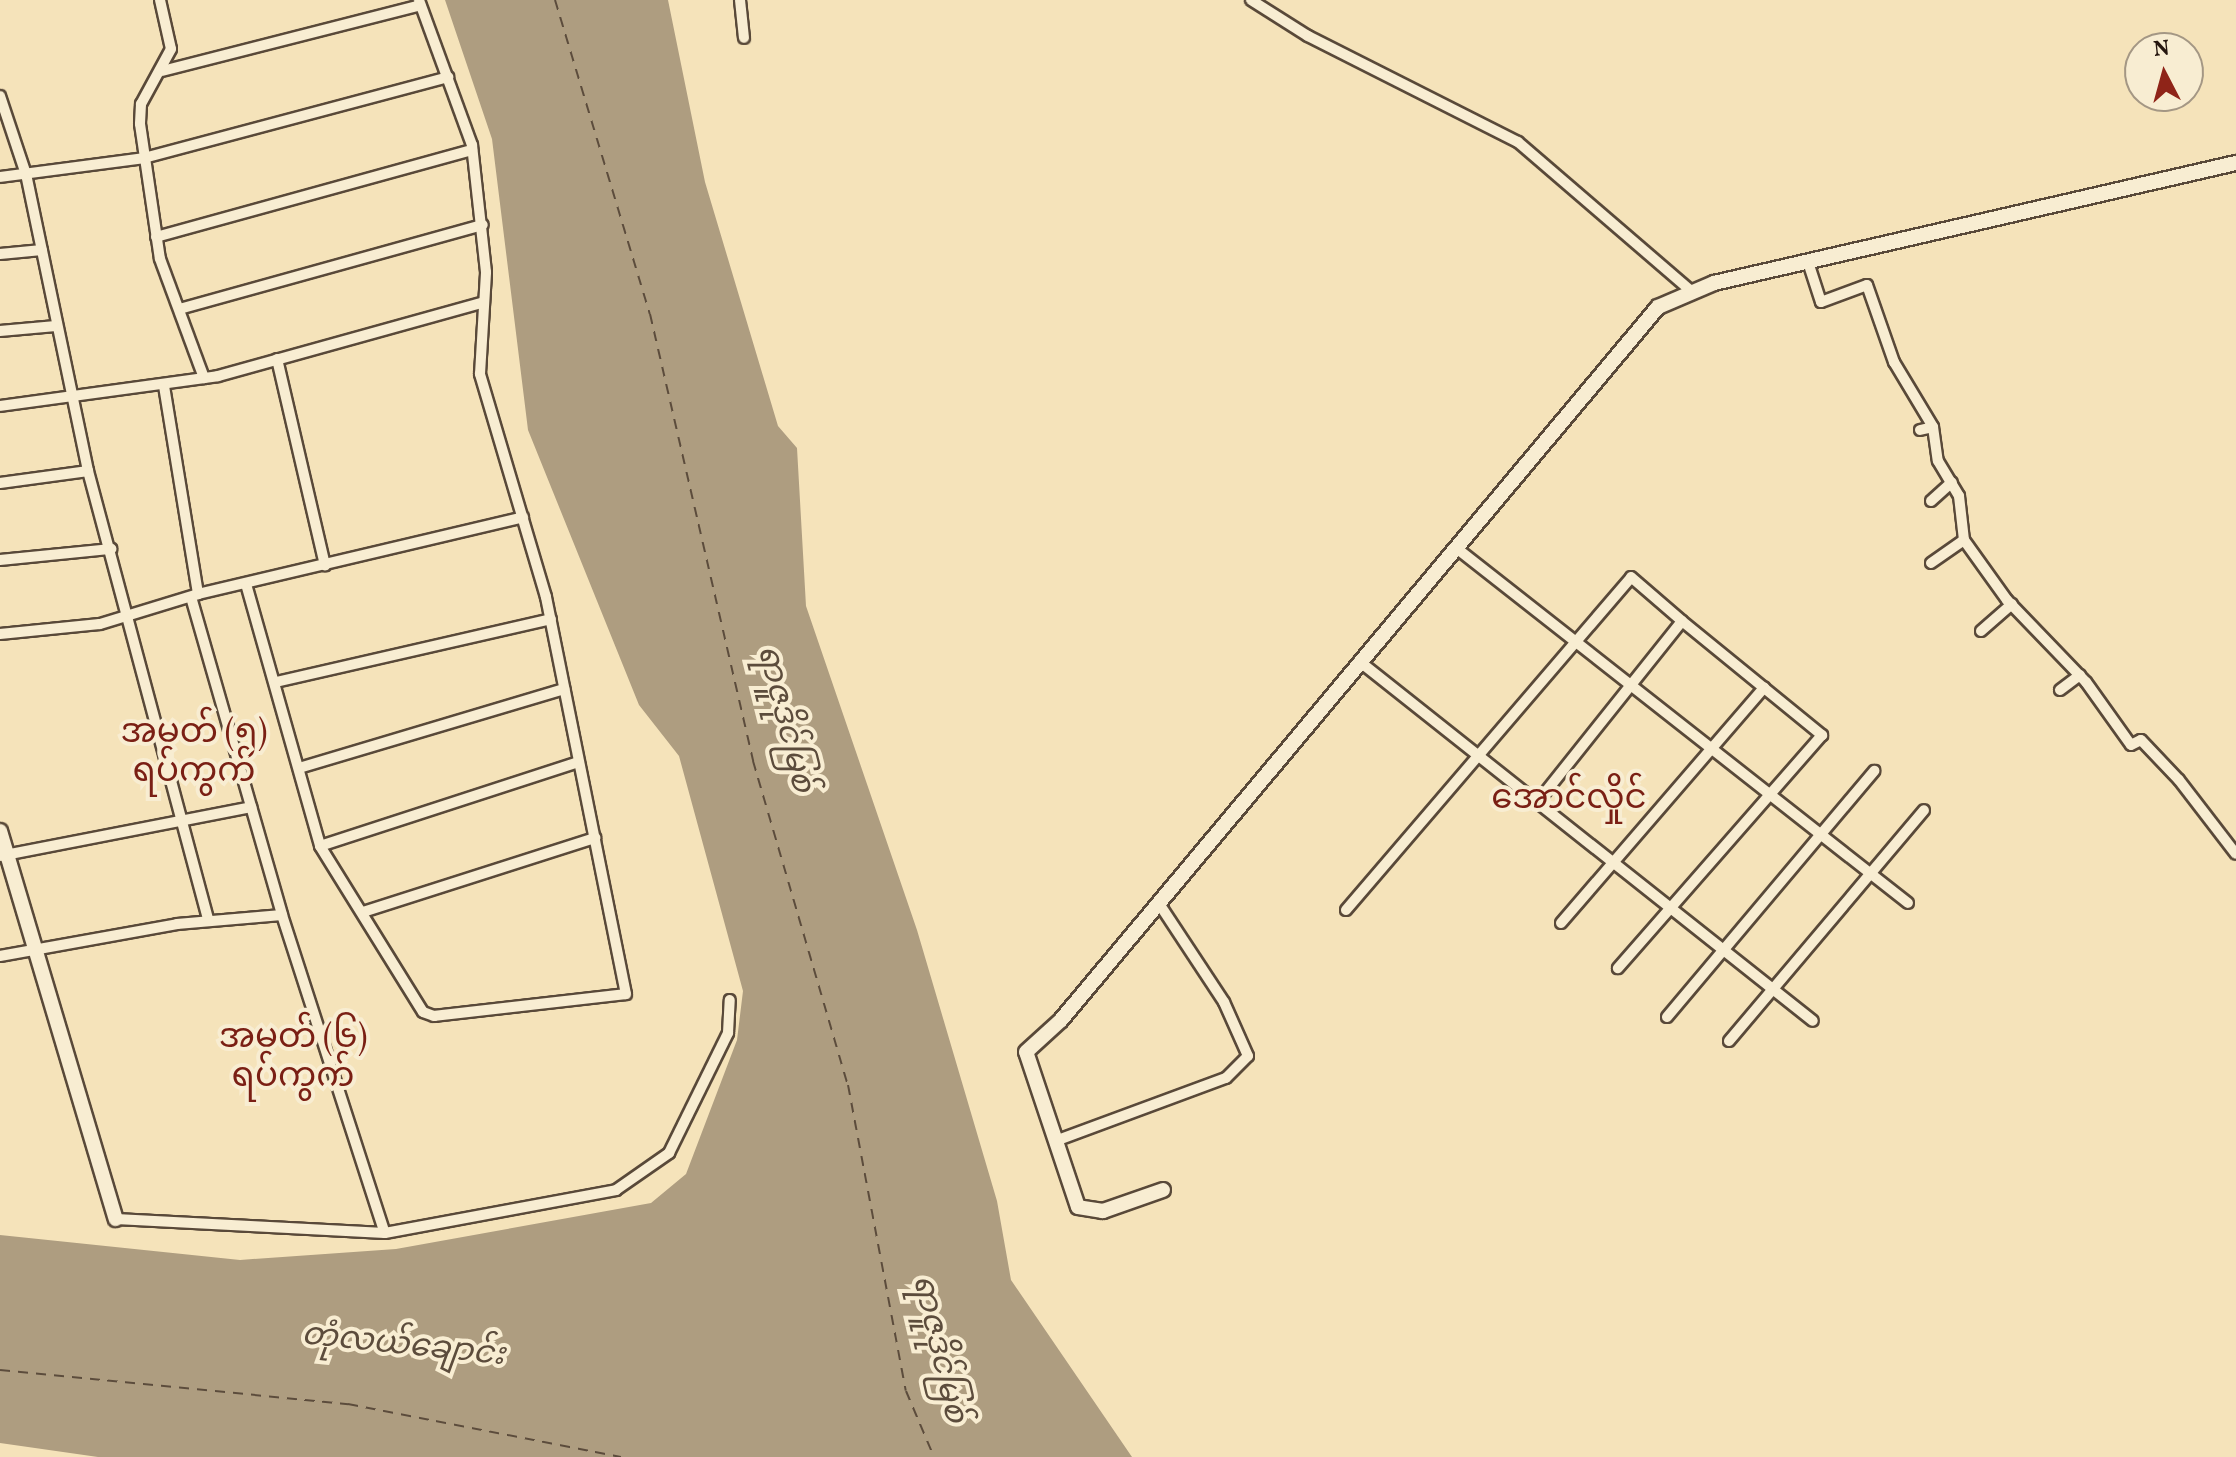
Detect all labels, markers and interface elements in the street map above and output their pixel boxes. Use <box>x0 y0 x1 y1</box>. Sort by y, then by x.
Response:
north arrow <box>2124 32 2204 112</box>
text: N <box>2152 33 2171 66</box>
water label: ရာဇူဒိုင်မြစ် <box>747 641 821 797</box>
district label: အမှတ် (၅) ရပ်ကွက် <box>120 713 268 792</box>
district label: အောင်လှိုင် <box>1491 780 1647 820</box>
district label: အမှတ် (၆) ရပ်ကွက် <box>219 1018 367 1098</box>
water label: ရာဇူဒိုင်မြစ် <box>902 1271 974 1427</box>
water label: တုံလယ်ချောင်း <box>300 1316 506 1376</box>

